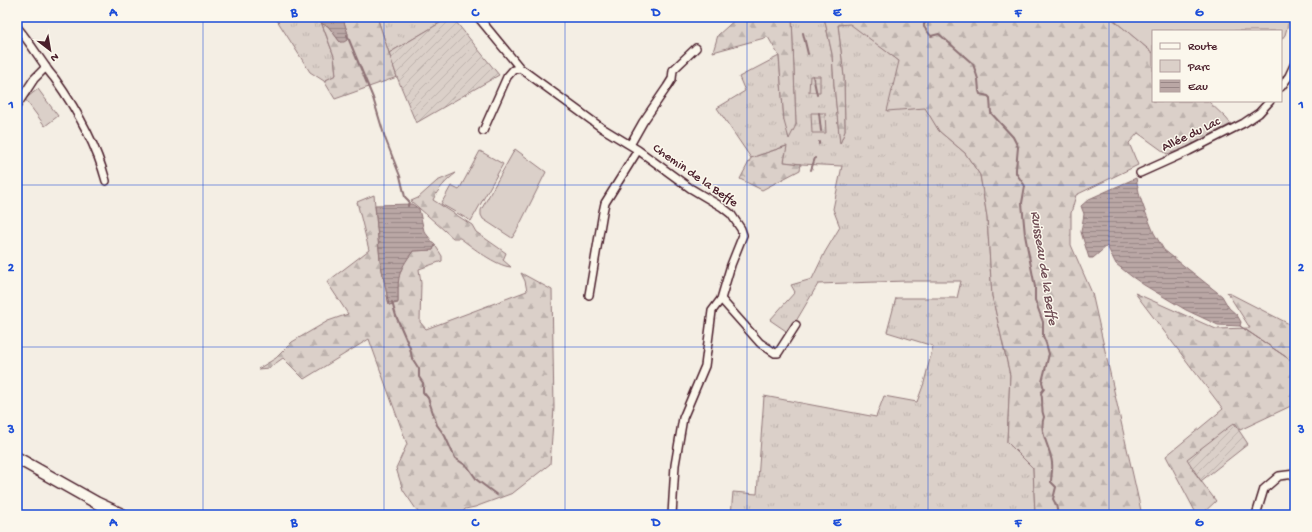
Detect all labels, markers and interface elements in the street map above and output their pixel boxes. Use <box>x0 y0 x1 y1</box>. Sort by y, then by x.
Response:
text: A <box>108 6 118 21</box>
text: B <box>290 6 299 21</box>
text: C <box>470 6 480 21</box>
text: D <box>651 6 661 21</box>
text: E <box>833 6 842 21</box>
text: F <box>1014 6 1023 21</box>
text: G <box>1195 6 1204 21</box>
north arrow <box>30 30 70 70</box>
legend <box>1152 30 1282 102</box>
text: Route <box>1188 41 1218 55</box>
text: N <box>48 50 60 64</box>
text: Parc <box>1187 61 1211 75</box>
text: Eau <box>1188 81 1208 95</box>
text: 1 <box>7 98 14 113</box>
text: 1 <box>1297 98 1304 113</box>
street label: Allée du Lac <box>1159 114 1223 156</box>
street label: Chemin de la Beffe <box>649 141 741 211</box>
water label: Ruisseau de la Beffe <box>1026 210 1061 327</box>
text: 2 <box>8 261 15 276</box>
text: 2 <box>1298 261 1305 276</box>
text: 3 <box>7 423 15 438</box>
text: 3 <box>1297 423 1305 438</box>
text: A <box>108 516 118 531</box>
text: B <box>290 516 299 531</box>
text: C <box>470 516 480 531</box>
text: D <box>651 516 661 531</box>
text: E <box>833 516 842 531</box>
text: F <box>1014 516 1023 531</box>
text: G <box>1195 516 1204 531</box>

